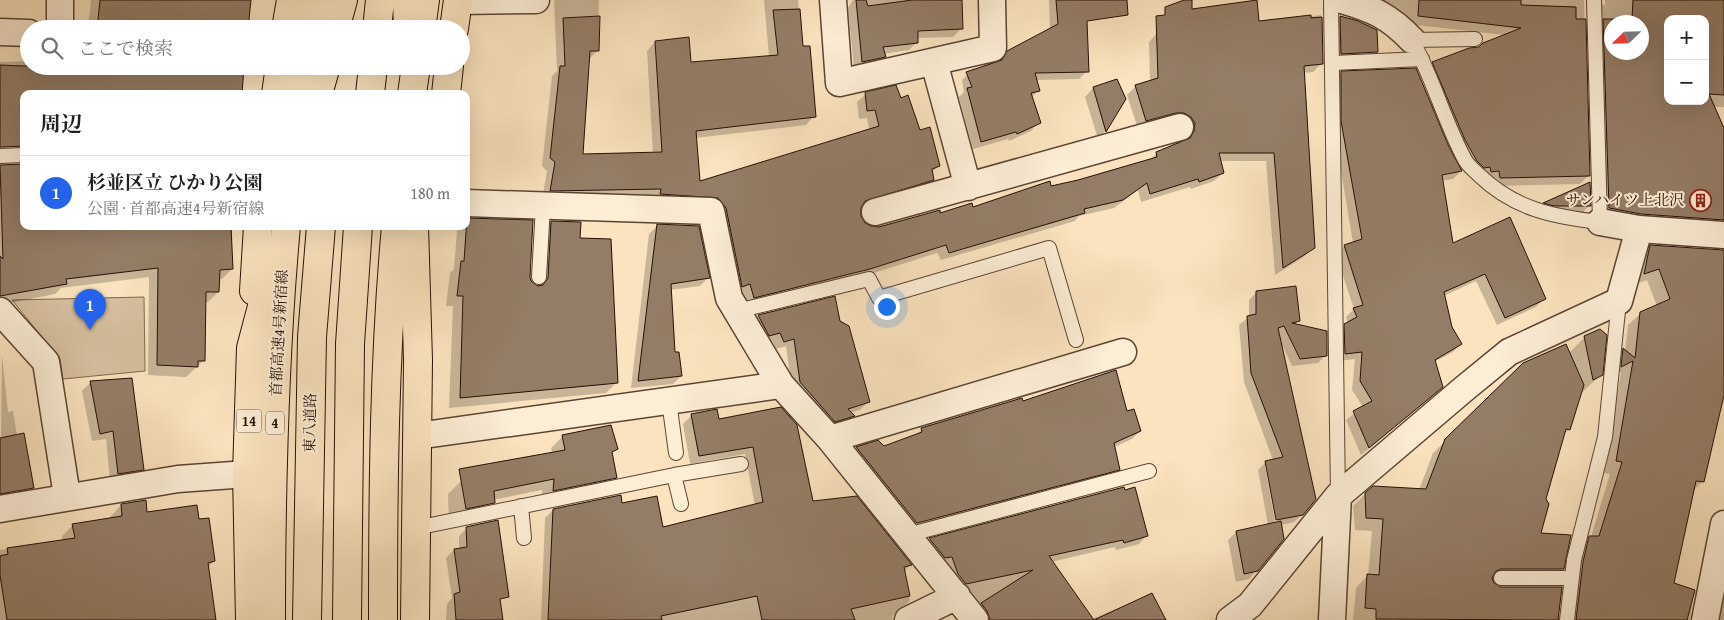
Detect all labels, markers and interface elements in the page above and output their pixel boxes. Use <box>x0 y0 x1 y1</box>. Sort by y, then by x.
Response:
north arrow <box>1604 15 1649 60</box>
map controls <box>1664 15 1709 105</box>
button: + <box>1664 15 1709 60</box>
search box <box>20 20 470 75</box>
icon: search <box>38 34 66 62</box>
text: ここで検索 <box>78 34 173 62</box>
button: − <box>1664 60 1709 105</box>
text: 周辺 <box>40 108 82 139</box>
text: 杉並区立 ひかり公園 <box>87 168 262 196</box>
text: 1 <box>52 181 60 205</box>
text: 180 m <box>410 181 450 205</box>
building icon: サンハイツ上北沢 <box>1688 188 1712 212</box>
place label: サンハイツ上北沢 <box>1566 189 1684 210</box>
text: 公園 · 首都高速4号新宿線 <box>87 196 264 220</box>
street label: 首都高速4号新宿線 <box>265 269 292 397</box>
pin: 1 <box>74 289 106 330</box>
your location <box>874 294 900 320</box>
street label: 東八道路 <box>298 393 321 453</box>
road number: 14 <box>236 410 262 432</box>
road number: 4 <box>266 412 284 434</box>

